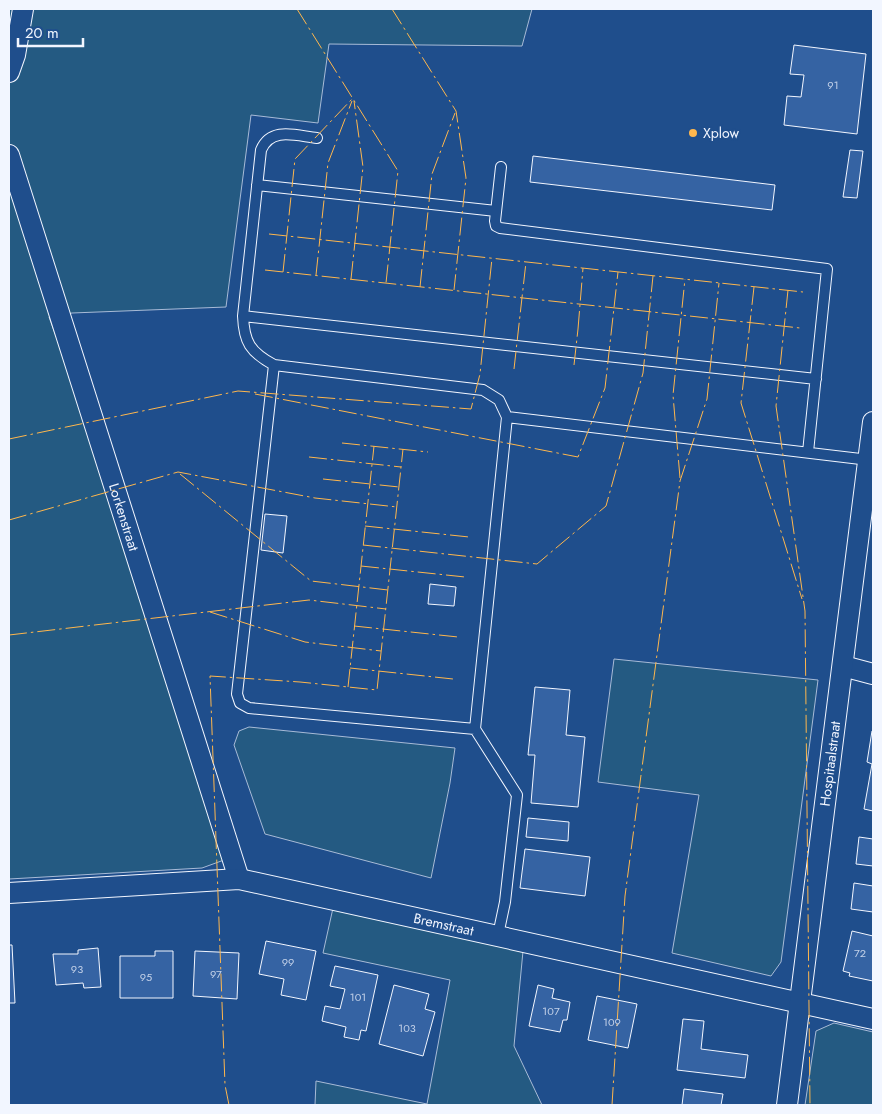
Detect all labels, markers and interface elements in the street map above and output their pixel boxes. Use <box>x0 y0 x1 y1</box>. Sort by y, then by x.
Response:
scale bar <box>18 15 82 47</box>
text: 20 m <box>25 22 59 44</box>
house number: 91 <box>827 77 839 93</box>
place label: Xplow <box>703 123 739 143</box>
marker: Xplow <box>687 127 699 139</box>
street label: Lorkenstraat <box>104 481 144 554</box>
street label: Hospitaalstraat <box>815 719 845 807</box>
street label: Bremstraat <box>412 908 476 941</box>
house number: 72 <box>854 945 866 961</box>
house number: 99 <box>282 954 294 970</box>
house number: 93 <box>71 961 83 977</box>
house number: 97 <box>210 966 222 982</box>
house number: 95 <box>140 969 152 985</box>
house number: 101 <box>350 989 366 1005</box>
house number: 107 <box>542 1003 560 1019</box>
house number: 109 <box>603 1014 621 1030</box>
house number: 103 <box>398 1020 416 1036</box>

